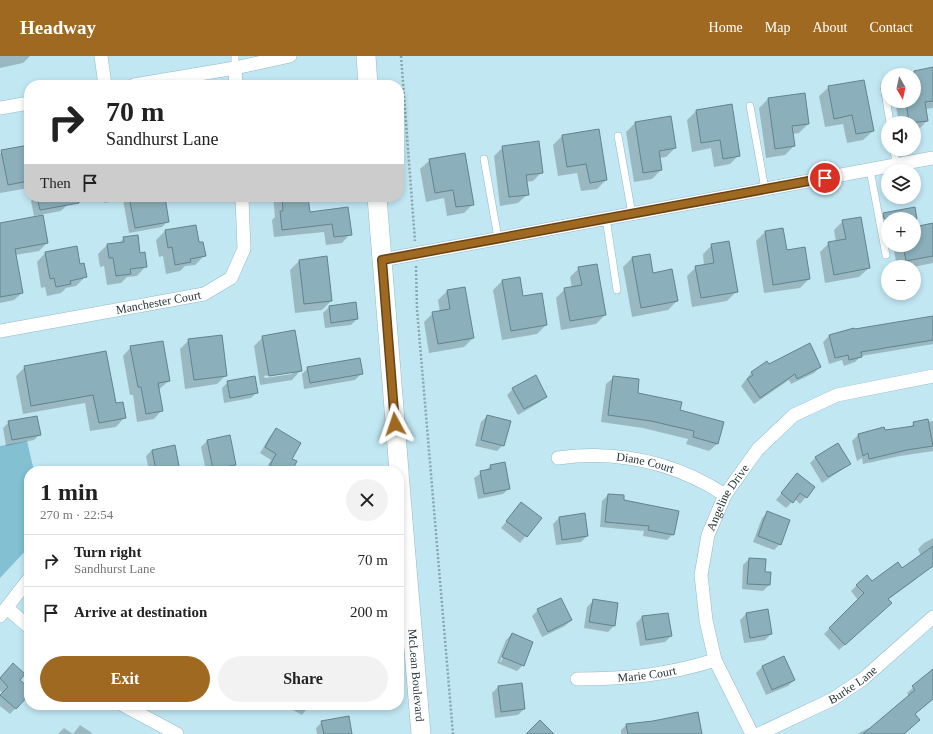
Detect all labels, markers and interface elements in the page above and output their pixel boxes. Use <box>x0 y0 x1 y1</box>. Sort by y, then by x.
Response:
text: Headway <box>20 17 96 38</box>
text: Home <box>709 20 743 35</box>
text: Map <box>765 20 790 35</box>
text: About <box>812 20 847 35</box>
text: Contact <box>869 20 913 35</box>
north arrow <box>881 68 921 108</box>
map controls <box>881 68 921 300</box>
icon: right <box>40 96 92 148</box>
text: 70 m <box>106 96 164 127</box>
button: sound <box>881 116 921 156</box>
text: Sandhurst Lane <box>106 129 218 149</box>
pin <box>808 161 842 195</box>
button: layers <box>881 164 921 204</box>
icon: arrive <box>814 167 836 189</box>
icon: arrive <box>79 172 101 194</box>
text: Then <box>40 175 71 191</box>
button: + <box>881 212 921 252</box>
button: − <box>881 260 921 300</box>
street label: Manchester Court <box>115 288 203 317</box>
position arrow <box>374 403 416 445</box>
street label: Diane Court <box>616 450 677 476</box>
street label: Angeline Drive <box>704 462 752 533</box>
text: 1 min <box>40 479 98 505</box>
button: close <box>346 479 388 521</box>
text: 270 m · 22:54 <box>40 507 113 522</box>
text: Turn right <box>74 544 141 560</box>
icon: right <box>40 550 62 572</box>
text: 70 m <box>358 552 388 568</box>
text: Sandhurst Lane <box>74 561 155 576</box>
icon: arrive <box>40 602 62 624</box>
text: Arrive at destination <box>74 604 207 620</box>
text: 200 m <box>350 604 388 620</box>
street label: McLean Boulevard <box>405 628 427 722</box>
button: Exit <box>40 656 210 702</box>
button: Share <box>218 656 388 702</box>
street label: Marie Court <box>617 663 678 685</box>
street label: Burke Lane <box>826 663 880 707</box>

